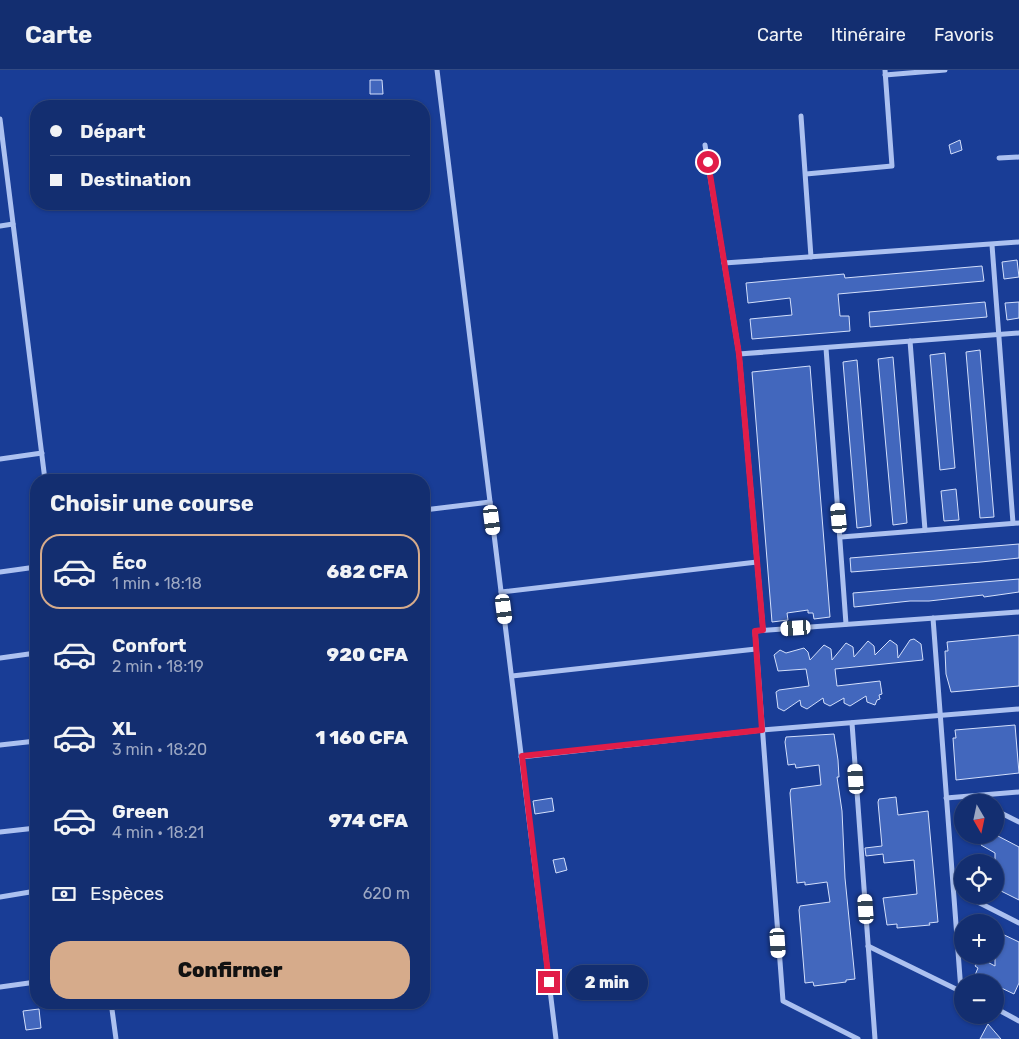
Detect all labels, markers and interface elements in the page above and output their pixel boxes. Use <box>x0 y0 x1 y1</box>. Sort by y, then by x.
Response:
text: Carte <box>25 21 92 49</box>
text: Carte <box>757 24 803 46</box>
text: Itinéraire <box>831 24 906 46</box>
text: Favoris <box>934 24 994 46</box>
text: Départ <box>80 120 146 143</box>
route start <box>697 151 719 173</box>
text: Destination <box>80 168 191 191</box>
text: Choisir une course <box>50 490 254 517</box>
car <box>830 502 847 534</box>
car <box>482 504 501 536</box>
icon: car <box>52 549 97 594</box>
text: Éco <box>112 551 147 574</box>
text: 682 CFA <box>327 560 408 583</box>
text: 1 min · 18:18 <box>112 574 202 593</box>
car <box>494 593 513 625</box>
car <box>780 619 811 637</box>
icon: car <box>52 632 97 677</box>
text: Confort <box>112 634 186 657</box>
text: 920 CFA <box>327 643 408 666</box>
text: 2 min · 18:19 <box>112 657 204 676</box>
icon: car <box>52 715 97 760</box>
text: XL <box>112 717 136 740</box>
text: 1 160 CFA <box>315 726 408 749</box>
text: 3 min · 18:20 <box>112 740 207 759</box>
car <box>847 764 864 794</box>
north arrow <box>954 794 1004 844</box>
map controls <box>954 794 1004 1024</box>
icon: car <box>52 798 97 843</box>
text: Green <box>112 800 169 823</box>
text: 974 CFA <box>328 809 408 832</box>
text: 4 min · 18:21 <box>112 823 204 842</box>
button: locate <box>954 854 1004 904</box>
icon: cash <box>50 880 78 908</box>
text: Espèces <box>90 882 164 905</box>
text: 620 m <box>363 884 410 903</box>
car <box>857 894 874 924</box>
button: + <box>954 914 1004 964</box>
car <box>769 928 786 958</box>
button: Confirmer <box>50 941 410 999</box>
callout: 2 min <box>566 964 649 1000</box>
route end <box>538 971 560 993</box>
text: 2 min <box>585 973 629 992</box>
button: − <box>954 974 1004 1024</box>

